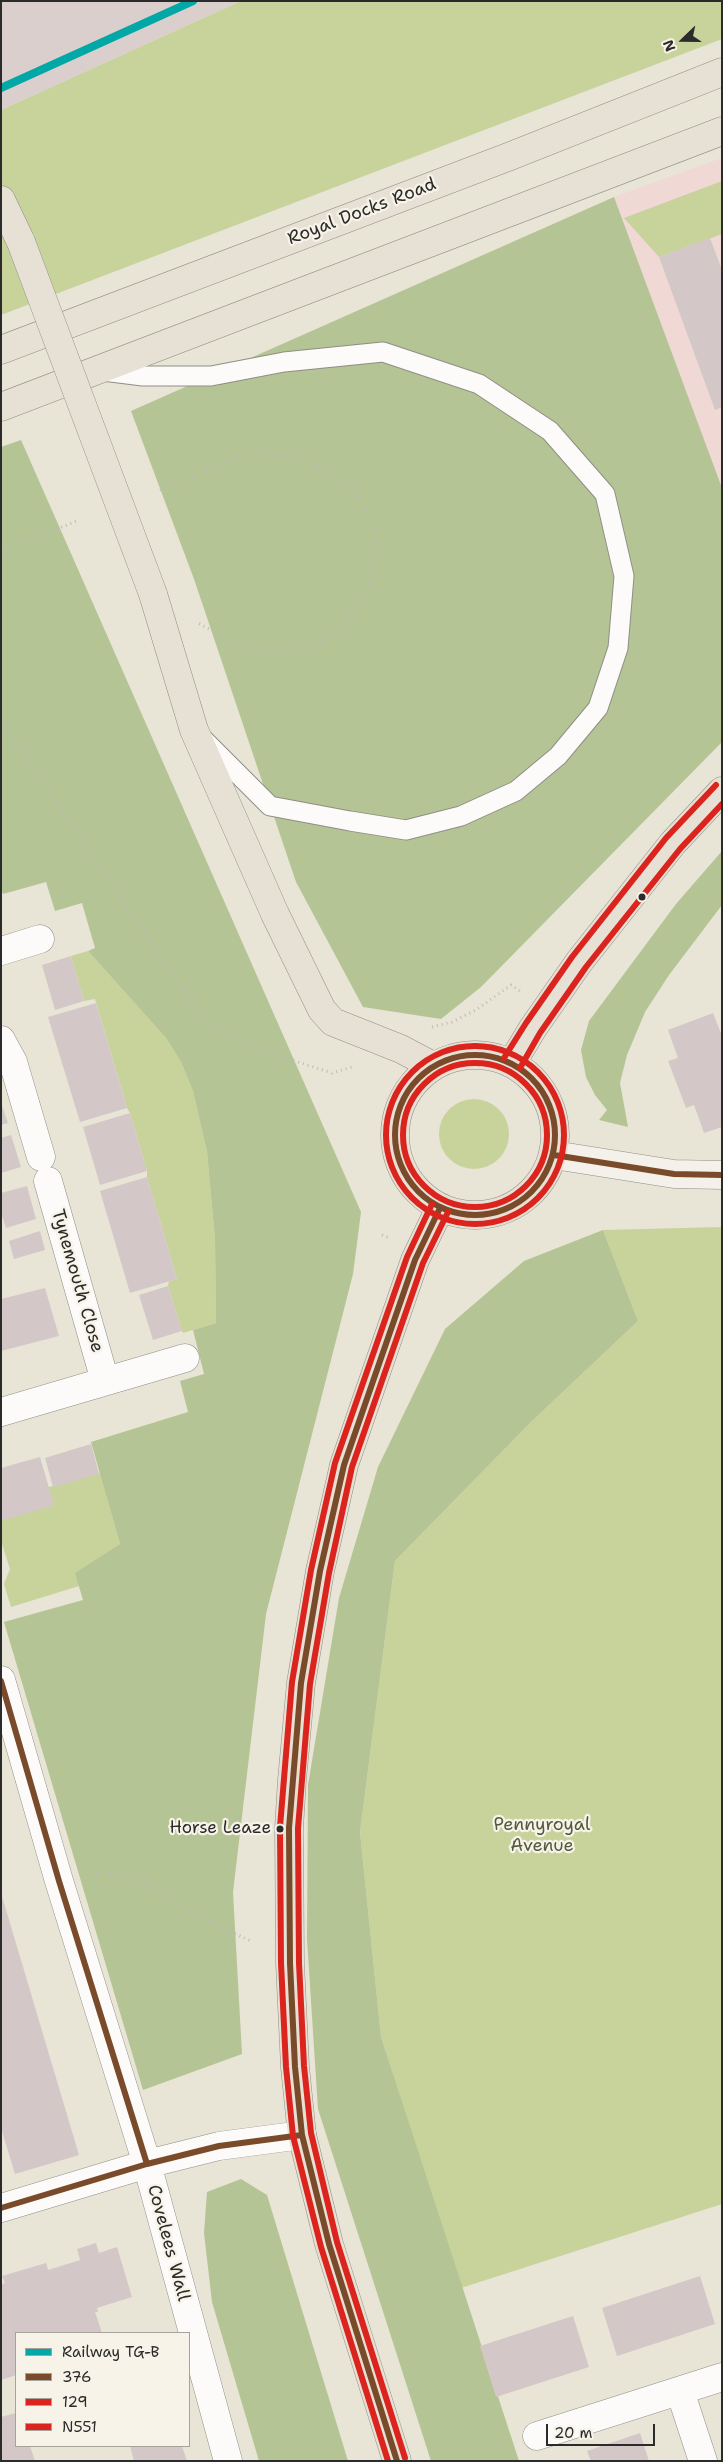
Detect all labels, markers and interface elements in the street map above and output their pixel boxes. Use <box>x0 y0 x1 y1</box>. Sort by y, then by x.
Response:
north arrow <box>658 15 708 65</box>
text: N <box>659 37 680 54</box>
street label: Royal Docks Road <box>285 174 439 250</box>
unlabelled marker <box>637 892 647 902</box>
street label: Tynemouth Close <box>46 1207 108 1355</box>
park label: Pennyroyal Avenue <box>494 1814 590 1856</box>
place label: Horse Leaze <box>169 1819 271 1839</box>
marker: Horse Leaze <box>275 1824 285 1834</box>
street label: Covelees Wall <box>142 2182 194 2304</box>
legend <box>15 2332 190 2447</box>
text: Railway TG-B <box>62 2342 159 2362</box>
text: 376 <box>62 2367 92 2387</box>
text: 129 <box>62 2392 88 2412</box>
scale bar <box>548 2414 657 2446</box>
text: N551 <box>62 2417 97 2437</box>
text: 20 m <box>554 2423 593 2443</box>

